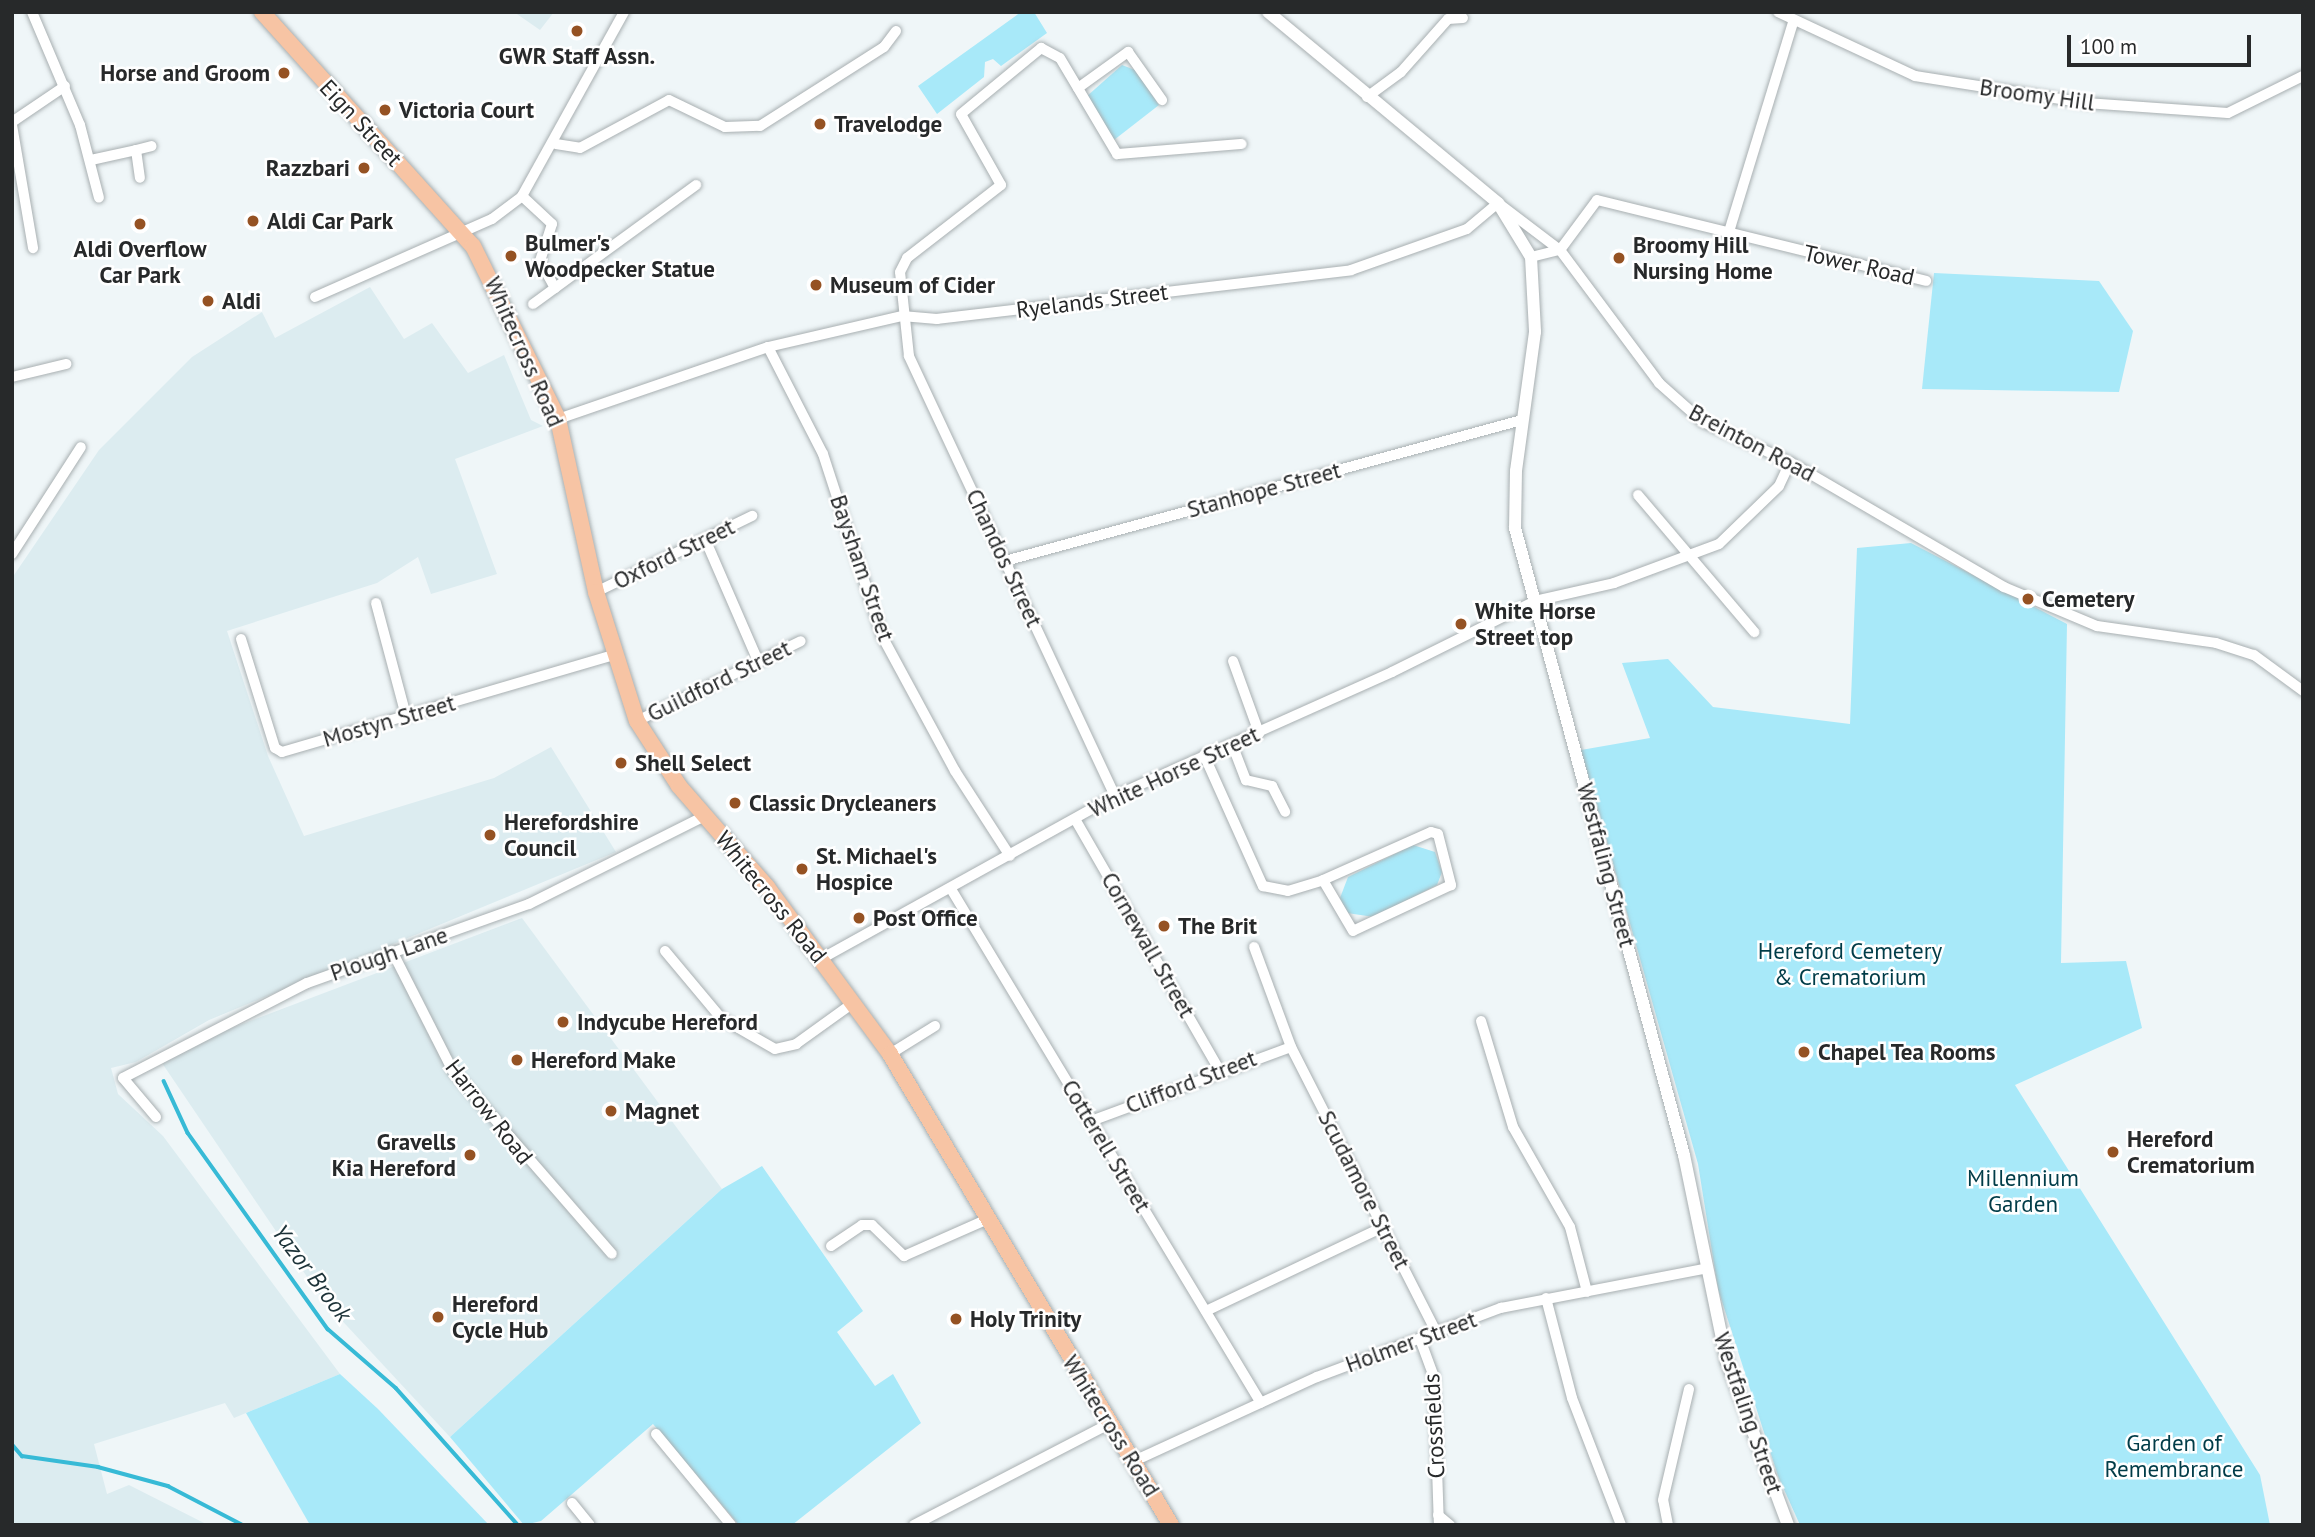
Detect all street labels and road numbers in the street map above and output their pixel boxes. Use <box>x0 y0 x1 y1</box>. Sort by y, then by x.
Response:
street label: Broomy Hill <box>1977 73 2097 117</box>
street label: Eign Street <box>314 74 408 172</box>
street label: Tower Road <box>1801 239 1917 291</box>
street label: Whitecross Road <box>479 273 569 431</box>
street label: Ryelands Street <box>1015 278 1169 324</box>
street label: Breinton Road <box>1684 398 1820 488</box>
street label: Stanhope Street <box>1184 456 1344 524</box>
street label: Chandos Street <box>960 485 1048 631</box>
street label: Baysham Street <box>824 491 900 645</box>
street label: Oxford Street <box>609 513 739 595</box>
street label: Guildford Street <box>643 634 795 728</box>
street label: Mostyn Street <box>320 689 458 753</box>
street label: White Horse Street <box>1084 720 1264 824</box>
street label: Westfaling Street <box>1571 780 1641 950</box>
street label: Whitecross Road <box>709 826 833 968</box>
street label: Cornewall Street <box>1095 867 1201 1023</box>
street label: Plough Lane <box>327 921 451 987</box>
street label: Clifford Street <box>1122 1044 1260 1120</box>
street label: Harrow Road <box>439 1054 539 1170</box>
street label: Cotterell Street <box>1056 1075 1156 1217</box>
street label: Scudamore Street <box>1312 1106 1416 1274</box>
street label: Holmer Street <box>1342 1306 1480 1378</box>
street label: Westfaling Street <box>1707 1329 1789 1497</box>
street label: Whitecross Road <box>1057 1350 1165 1502</box>
street label: Crossfields <box>1417 1373 1451 1479</box>

